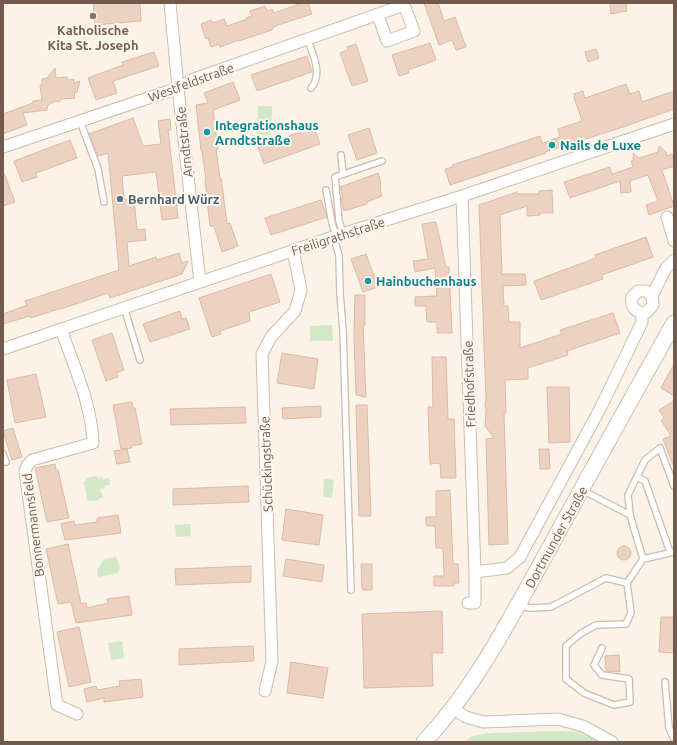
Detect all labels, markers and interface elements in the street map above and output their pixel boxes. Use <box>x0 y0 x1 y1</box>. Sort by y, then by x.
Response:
marker: Katholische Kita St. Joseph <box>88 11 98 21</box>
place label: Katholische Kita St. Joseph <box>47 23 139 52</box>
street label: Westfeldstraße <box>146 60 236 104</box>
street label: Arndtstraße <box>173 106 195 178</box>
place label: Integrationshaus Arndtstraße <box>215 118 319 147</box>
marker: Integrationshaus Arndtstraße <box>202 127 212 137</box>
place label: Nails de Luxe <box>560 138 641 152</box>
marker: Nails de Luxe <box>547 140 557 150</box>
place label: Bernhard Würz <box>128 192 219 206</box>
marker: Bernhard Würz <box>115 194 125 204</box>
street label: Freiligrathstraße <box>290 214 386 258</box>
place label: Hainbuchenhaus <box>376 274 477 288</box>
marker: Hainbuchenhaus <box>363 276 373 286</box>
street label: Friedhofstraße <box>460 340 478 428</box>
street label: Schückingstraße <box>257 416 275 512</box>
street label: Bonnermannsfeld <box>20 472 46 578</box>
street label: Dortmunder Straße <box>522 484 590 590</box>

